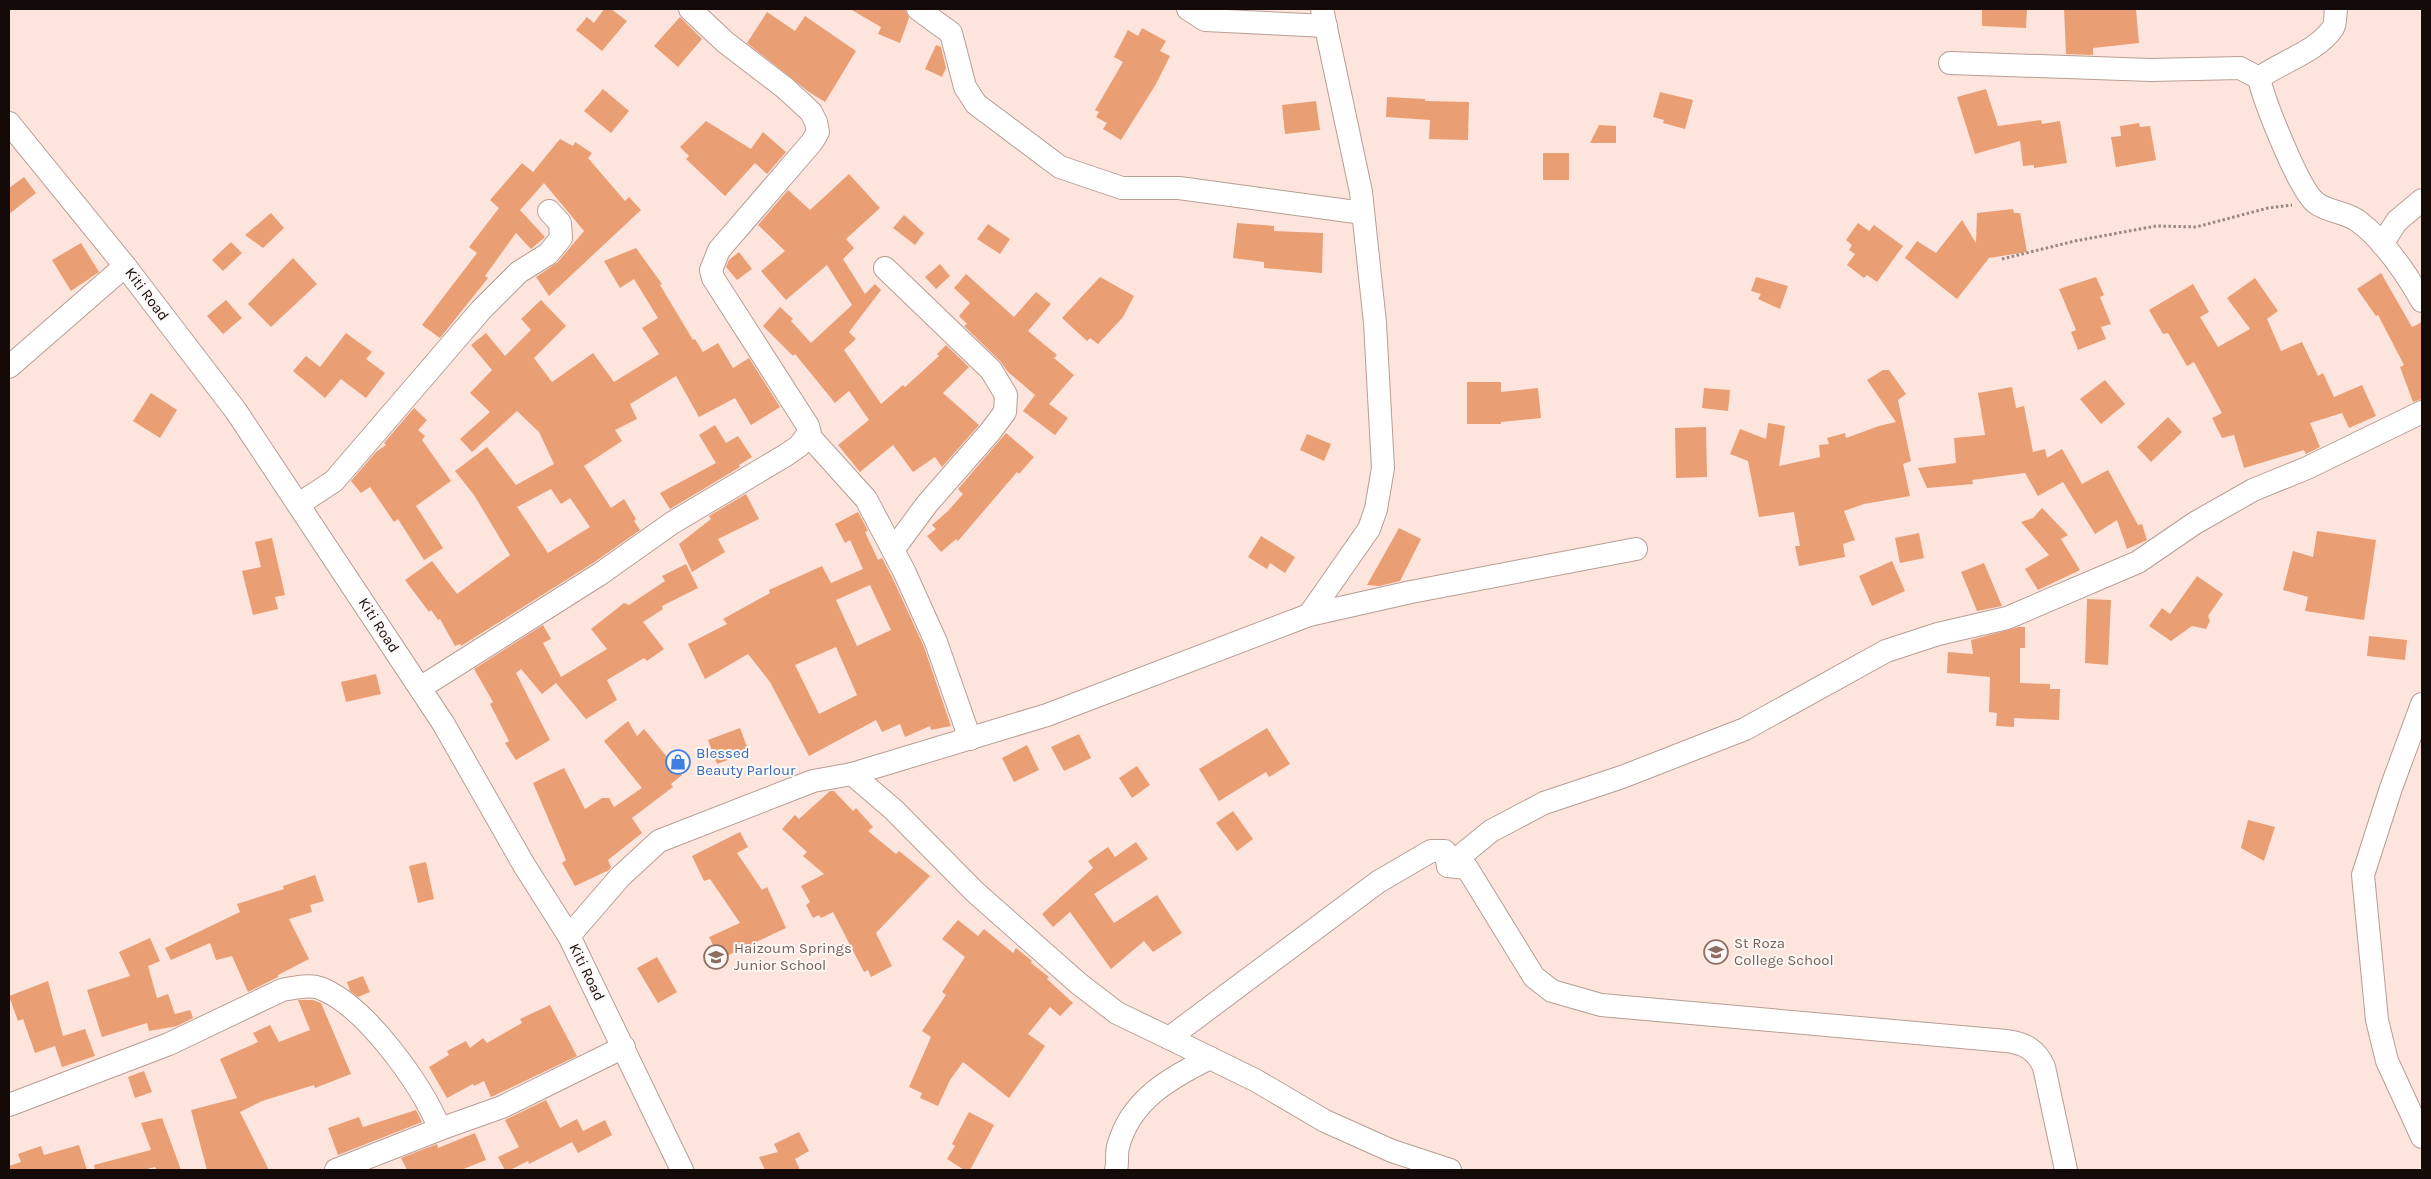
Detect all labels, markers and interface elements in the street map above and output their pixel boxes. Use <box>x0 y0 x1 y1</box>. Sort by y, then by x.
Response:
street label: Kiti Road <box>121 264 173 324</box>
street label: Kiti Road <box>355 594 403 656</box>
place label: Blessed Beauty Parlour <box>696 744 796 779</box>
shop icon: Blessed Beauty Parlour <box>665 749 691 775</box>
place label: St Roza College School <box>1734 934 1834 969</box>
place label: Haizoum Springs Junior School <box>734 939 852 974</box>
school or university icon: St Roza College School <box>1703 939 1729 965</box>
street label: Kiti Road <box>565 940 609 1004</box>
school or university icon: Haizoum Springs Junior School <box>703 944 729 970</box>

